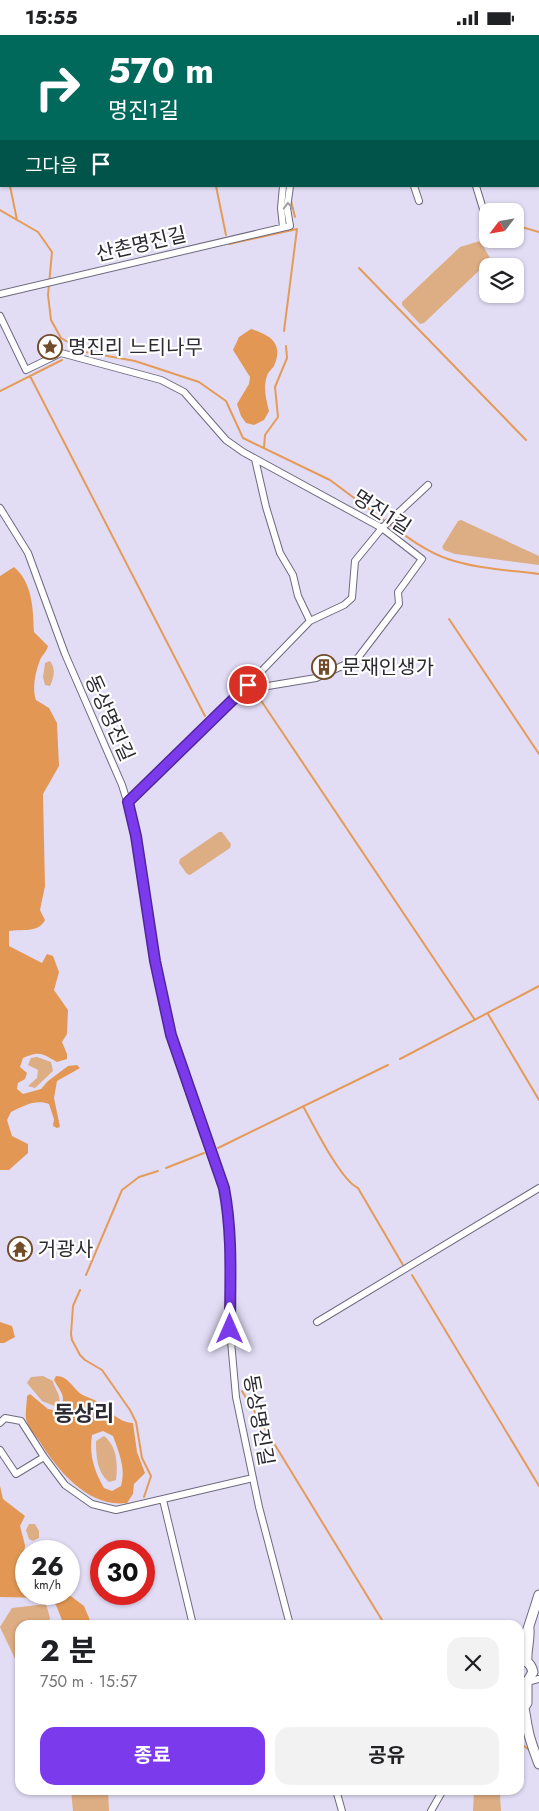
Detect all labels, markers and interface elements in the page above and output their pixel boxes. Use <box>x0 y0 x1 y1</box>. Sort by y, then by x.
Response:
text: 15:55 <box>25 4 78 31</box>
text: 570 m <box>108 46 214 96</box>
icon: right <box>25 55 90 120</box>
text: 명진1길 <box>108 94 179 126</box>
icon: arrive <box>87 150 115 178</box>
text: 그다음 <box>25 152 77 179</box>
one-way arrow <box>283 202 293 210</box>
north arrow <box>479 203 524 247</box>
map controls <box>479 203 524 303</box>
street label: 산촌명진길 <box>93 220 189 269</box>
button: layers <box>479 258 524 303</box>
place label: 명진리 느티나무 <box>68 333 203 362</box>
place icon: 명진리 느티나무 <box>37 334 63 360</box>
street label: 명진1길 <box>347 483 417 542</box>
place label: 문재인생가 <box>342 653 434 682</box>
building icon: 문재인생가 <box>311 654 337 680</box>
pin <box>227 664 269 706</box>
street label: 동상명진길 <box>78 670 141 766</box>
icon: arrive <box>234 671 262 699</box>
place label: 거광사 <box>38 1235 93 1264</box>
temple icon: 거광사 <box>7 1236 33 1262</box>
position arrow <box>203 1302 255 1354</box>
street label: 동상명진길 <box>236 1372 281 1468</box>
district label: 동상리 <box>54 1397 114 1429</box>
speed limit sign: 30 <box>90 1540 155 1605</box>
text: 26 <box>31 1548 64 1584</box>
text: km/h <box>34 1576 61 1594</box>
text: 2 분 <box>40 1629 96 1672</box>
button: close <box>447 1637 499 1689</box>
text: 750 m · 15:57 <box>40 1670 137 1693</box>
button: 종료 <box>40 1727 265 1785</box>
button: 공유 <box>275 1727 499 1785</box>

